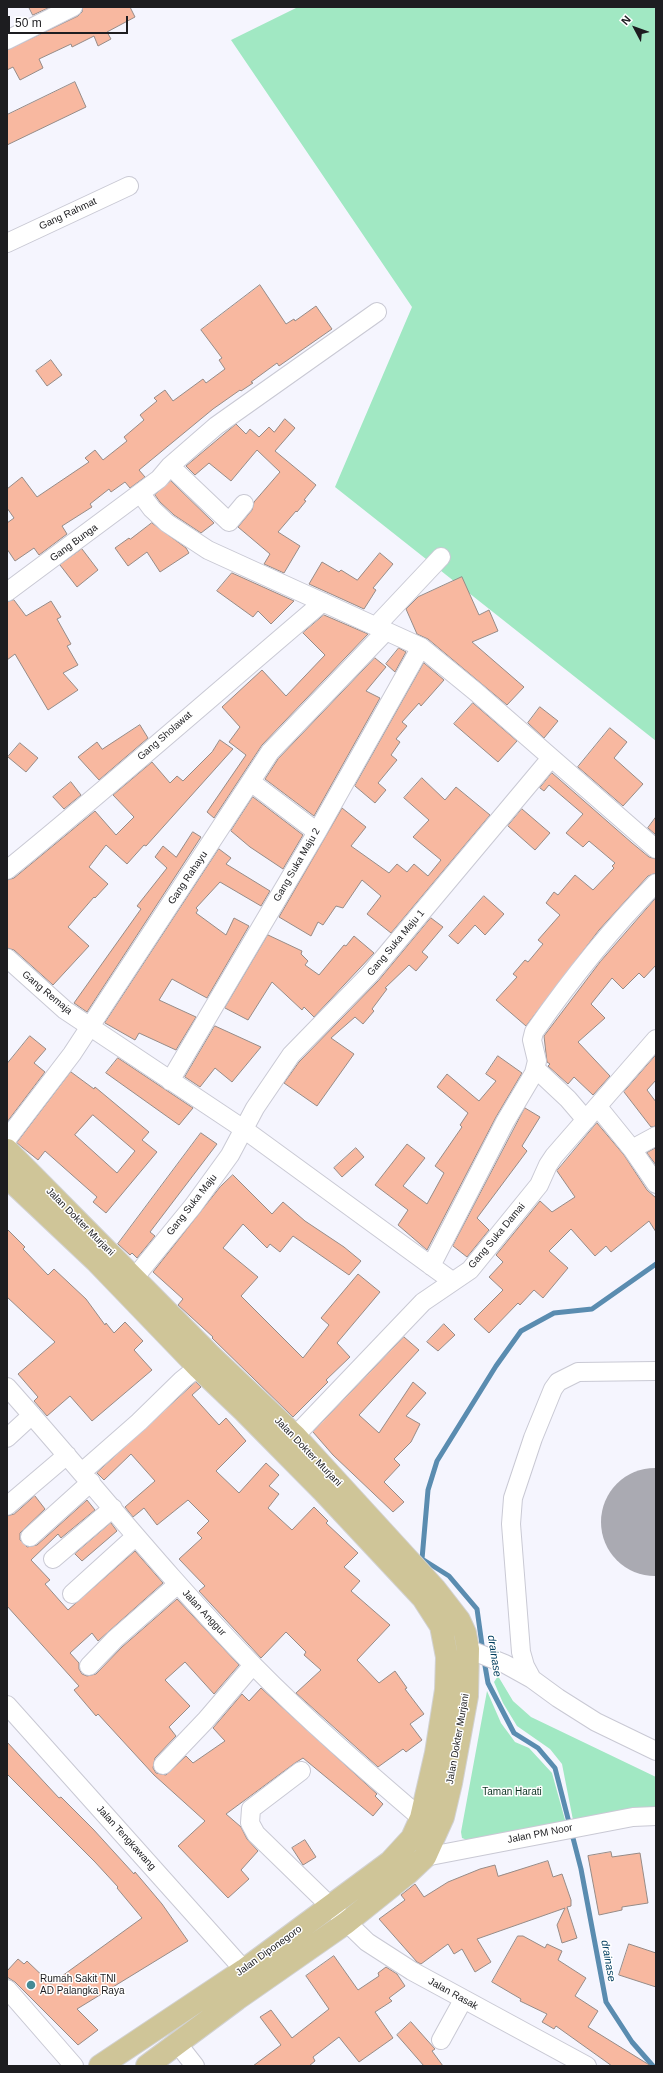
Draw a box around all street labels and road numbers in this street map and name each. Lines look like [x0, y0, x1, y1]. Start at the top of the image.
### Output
street label: Gang Rahmat [37, 195, 99, 233]
street label: Gang Bunga [48, 522, 100, 564]
street label: Gang Sholawat [135, 709, 195, 763]
street label: Gang Suka Maju 2 [271, 826, 323, 904]
street label: Gang Rahayu [166, 849, 210, 907]
street label: Gang Suka Maju 1 [365, 907, 427, 979]
street label: Gang Remaja [20, 969, 74, 1017]
street label: Gang Suka Maju [164, 1172, 220, 1238]
street label: Jalan Dokter Murjani [43, 1185, 117, 1259]
street label: Gang Suka Damai [466, 1201, 528, 1271]
street label: Jalan Dokter Murjani [272, 1415, 344, 1489]
street label: Jalan Anggur [180, 1587, 228, 1639]
street label: Jalan Dokter Murjani [444, 1693, 472, 1785]
street label: Jalan Tengkawang [94, 1803, 158, 1873]
street label: Jalan PM Noor [506, 1822, 574, 1846]
street label: Jalan Diponegoro [234, 1923, 304, 1979]
street label: Jalan Rasak [426, 1975, 480, 2013]

